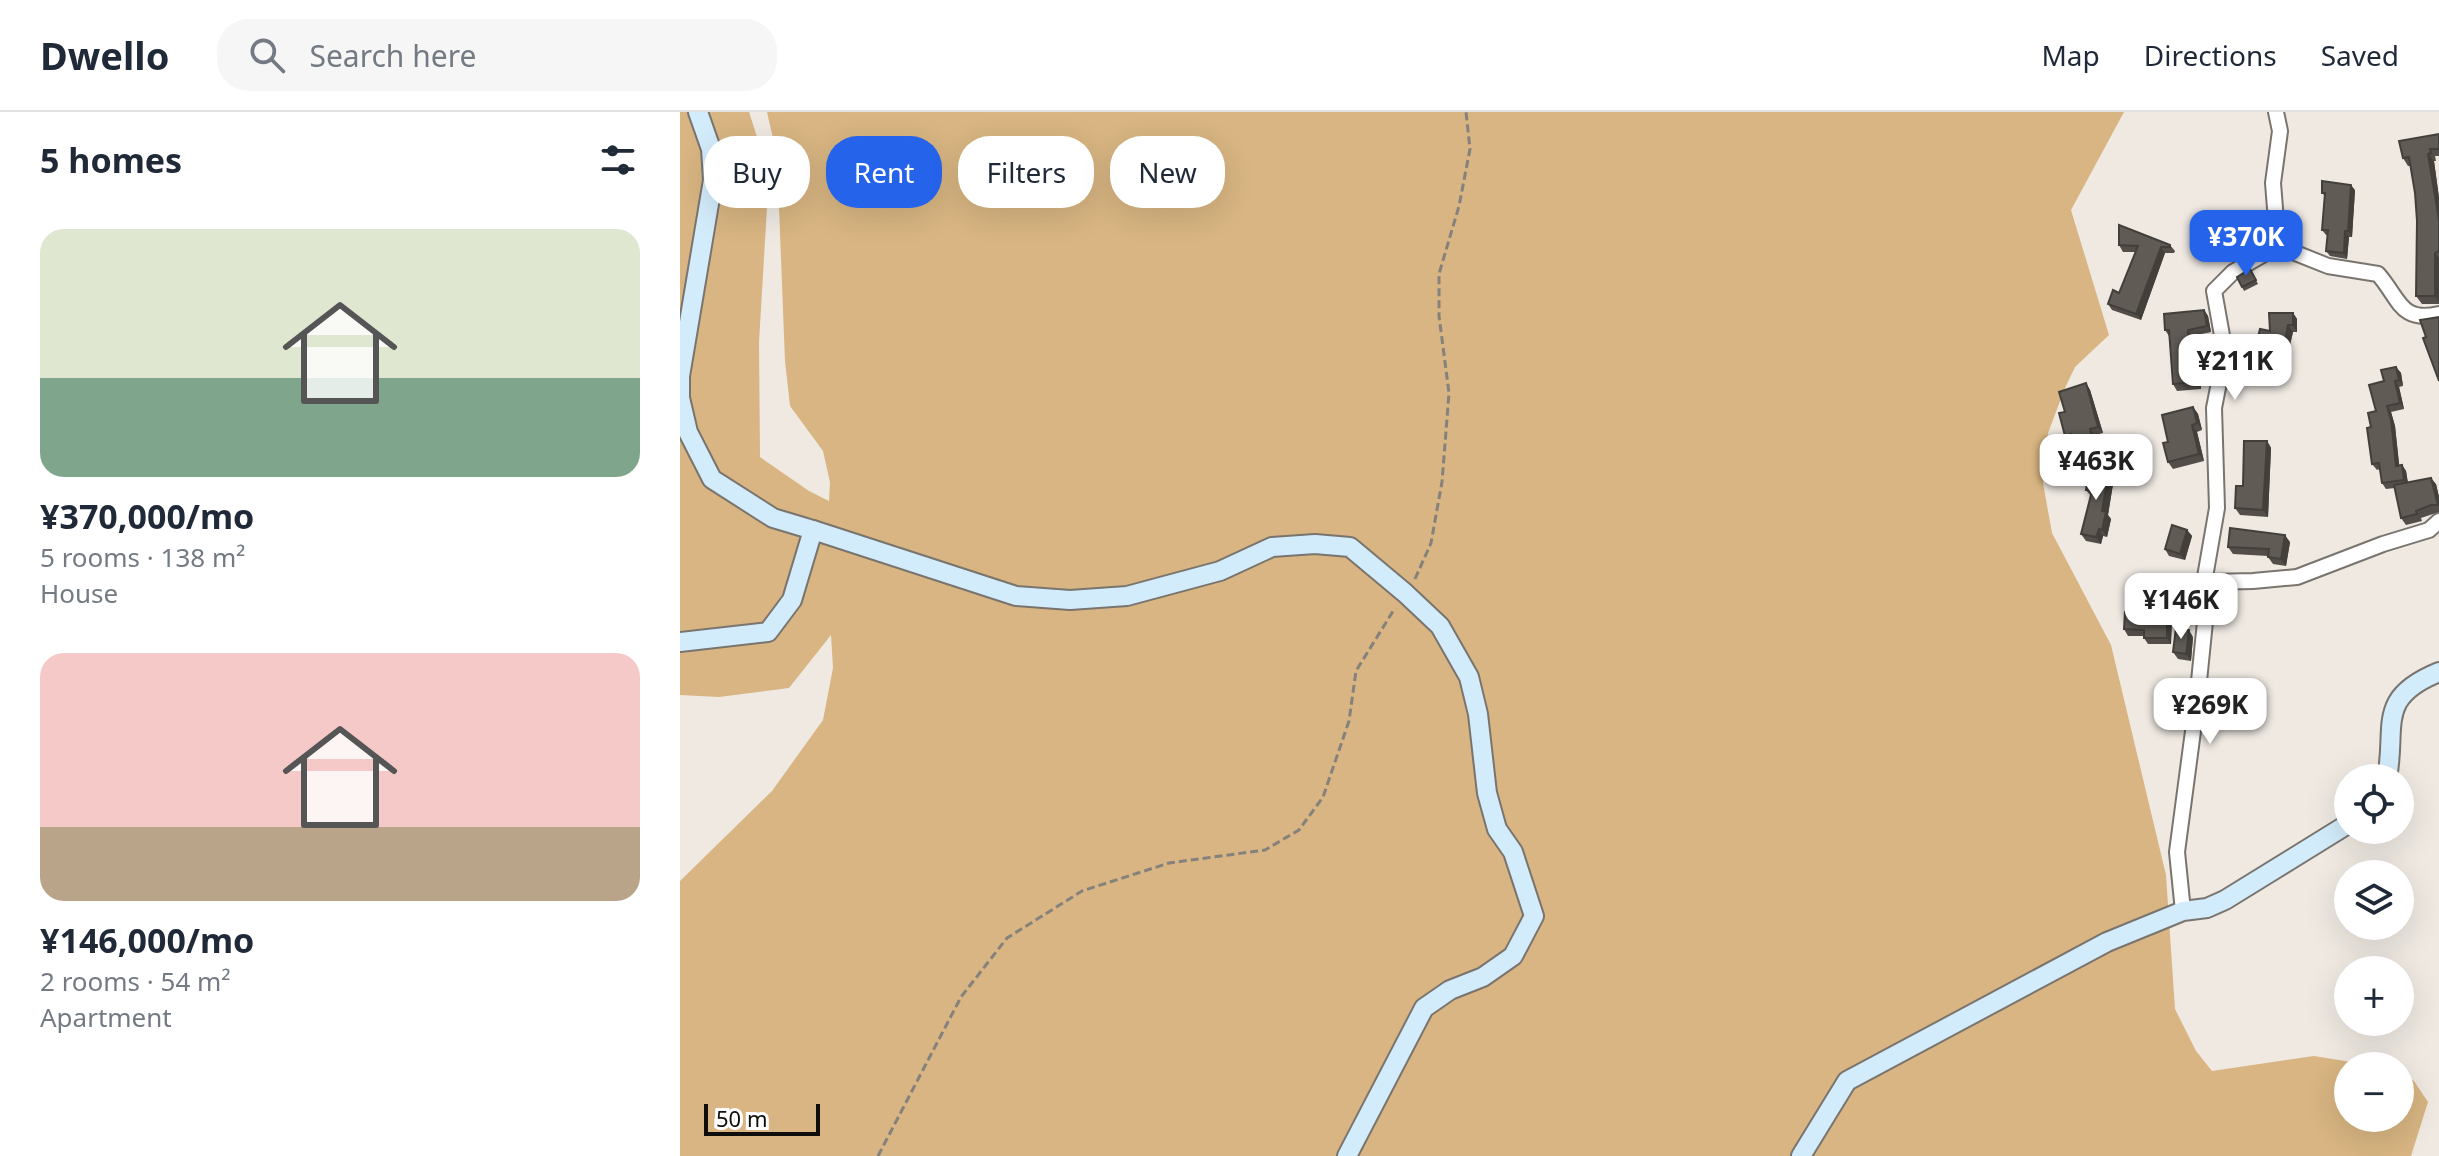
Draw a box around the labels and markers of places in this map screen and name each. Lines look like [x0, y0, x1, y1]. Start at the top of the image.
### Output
pin: ¥370K [2190, 210, 2302, 278]
pin: ¥211K [2179, 334, 2291, 402]
pin: ¥463K [2040, 434, 2152, 502]
pin: ¥146K [2125, 573, 2237, 641]
pin: ¥269K [2154, 678, 2266, 746]

